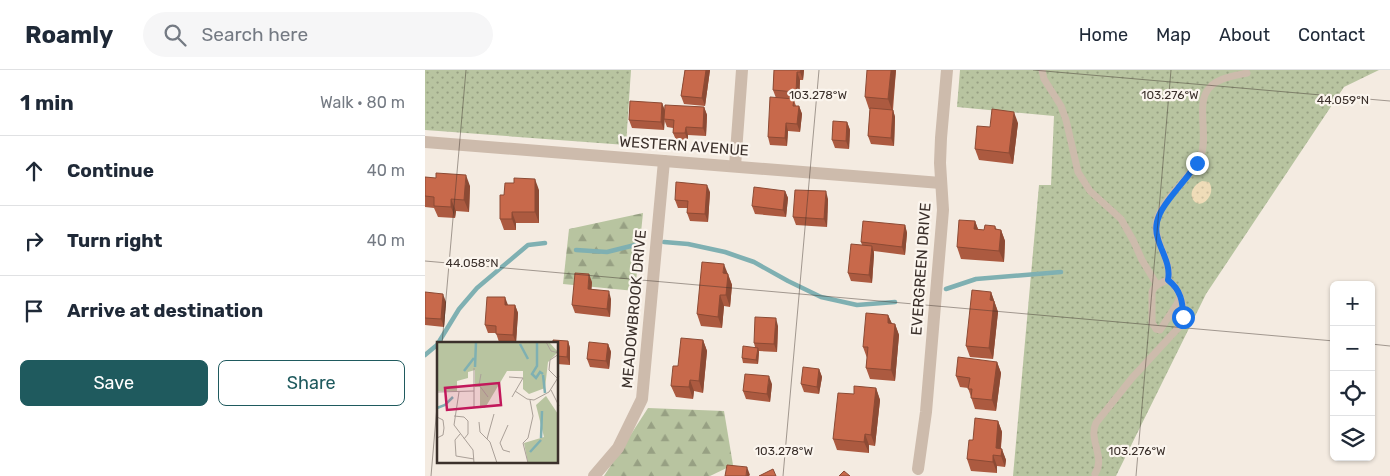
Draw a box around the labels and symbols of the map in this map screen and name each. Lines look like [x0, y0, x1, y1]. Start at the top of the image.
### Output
text: 103.278°W [789, 88, 847, 102]
text: 103.276°W [1141, 88, 1199, 102]
text: 44.059°N [1317, 93, 1369, 107]
street label: WESTERN AVENUE [619, 132, 749, 160]
route end [1186, 152, 1209, 175]
street label: EVERGREEN DRIVE [907, 202, 935, 336]
street label: MEADOWBROOK DRIVE [618, 229, 650, 389]
text: 44.058°N [446, 256, 498, 270]
route start [1172, 306, 1195, 329]
inset map [437, 342, 559, 464]
text: 103.278°W [755, 444, 813, 458]
text: 103.276°W [1108, 444, 1166, 458]

